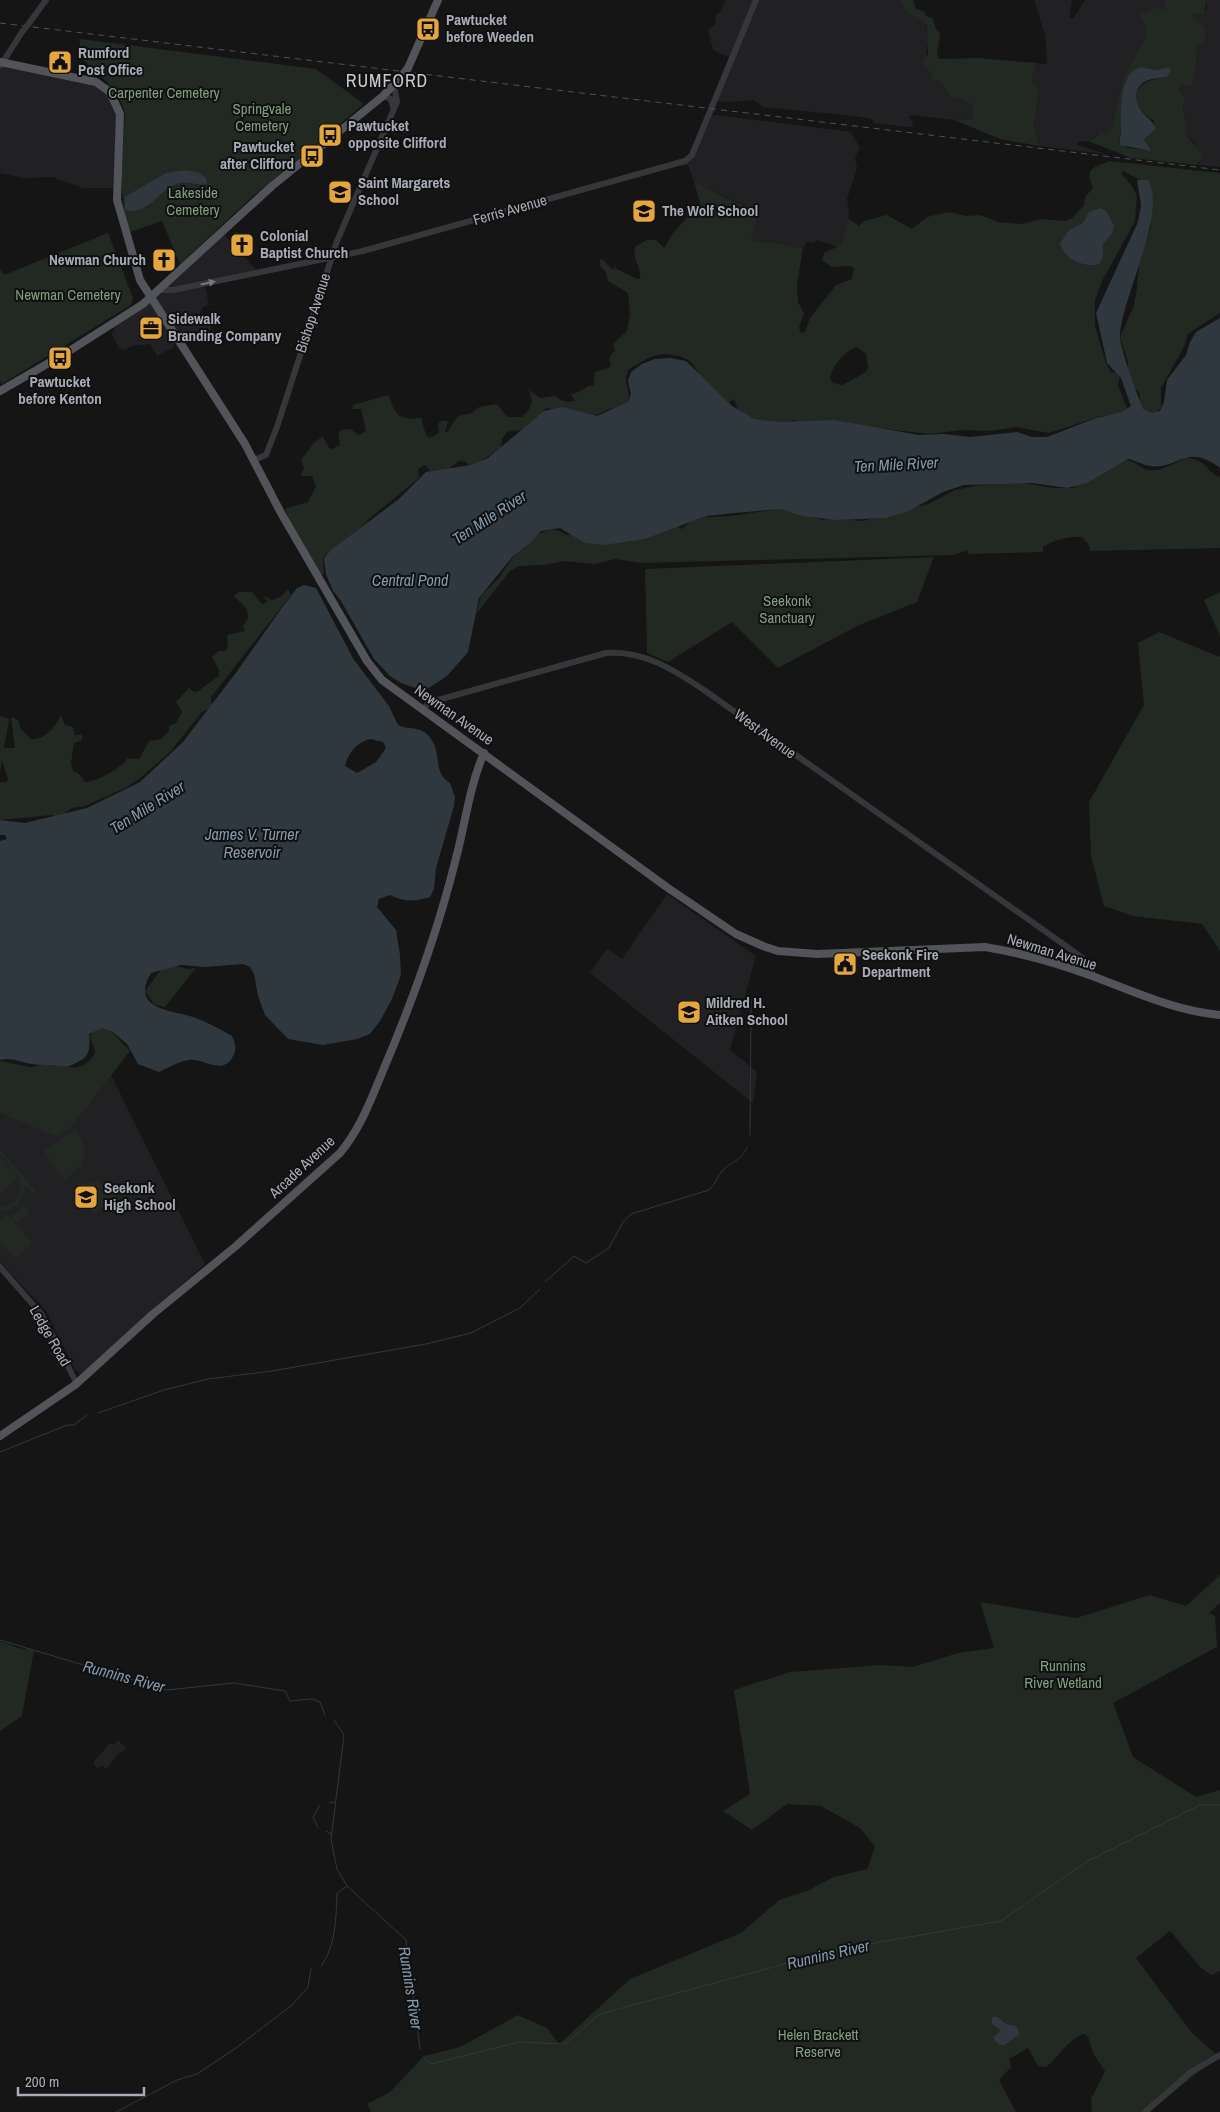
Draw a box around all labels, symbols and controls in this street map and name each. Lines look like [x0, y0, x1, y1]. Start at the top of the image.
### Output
place label: Pawtucket before Weeden [446, 9, 534, 47]
bus stop icon: Pawtucket before Weeden [415, 16, 441, 42]
place label: Rumford Post Office [78, 42, 143, 80]
public building icon: Rumford Post Office [47, 49, 73, 75]
district label: RUMFORD [346, 68, 428, 93]
park label: Carpenter Cemetery [108, 82, 221, 103]
park label: Springvale Cemetery [233, 98, 292, 136]
place label: Pawtucket opposite Clifford [348, 115, 446, 153]
bus stop icon: Pawtucket opposite Clifford [317, 122, 343, 148]
place label: Pawtucket after Clifford [220, 136, 294, 174]
bus stop icon: Pawtucket after Clifford [299, 143, 325, 169]
place label: Saint Margarets School [358, 172, 450, 210]
school or university icon: Saint Margarets School [327, 179, 353, 205]
park label: Lakeside Cemetery [166, 182, 221, 220]
street label: Ferris Avenue [471, 189, 549, 230]
school or university icon: The Wolf School [631, 198, 657, 224]
place label: The Wolf School [662, 200, 758, 221]
place label: Colonial Baptist Church [260, 225, 348, 263]
church icon: Colonial Baptist Church [229, 232, 255, 258]
church icon: Newman Church [151, 247, 177, 273]
place label: Newman Church [49, 249, 146, 270]
street label: Bishop Avenue [290, 270, 335, 355]
one-way arrow [200, 279, 216, 287]
park label: Newman Cemetery [15, 284, 121, 305]
place label: Sidewalk Branding Company [168, 308, 282, 346]
office icon: Sidewalk Branding Company [138, 315, 164, 341]
bus stop icon: Pawtucket before Kenton [47, 345, 73, 371]
place label: Pawtucket before Kenton [18, 371, 102, 409]
water label: Ten Mile River [853, 451, 939, 477]
water label: Ten Mile River [448, 484, 531, 549]
water label: Central Pond [372, 569, 449, 591]
park label: Seekonk Sanctuary [759, 590, 816, 628]
street label: Newman Avenue [410, 679, 498, 750]
street label: West Avenue [730, 704, 801, 763]
water label: Ten Mile River [105, 775, 189, 839]
water label: James V. Turner Reservoir [204, 823, 300, 863]
street label: Newman Avenue [1005, 928, 1100, 975]
place label: Seekonk Fire Department [862, 944, 939, 982]
public building icon: Seekonk Fire Department [832, 951, 858, 977]
place label: Mildred H. Aitken School [706, 992, 788, 1030]
school or university icon: Mildred H. Aitken School [676, 999, 702, 1025]
street label: Arcade Avenue [263, 1130, 339, 1203]
place label: Seekonk High School [104, 1177, 176, 1215]
school or university icon: Seekonk High School [73, 1184, 99, 1210]
street label: Ledge Road [25, 1301, 76, 1370]
water label: Runnins River [81, 1655, 168, 1698]
park label: Runnins River Wetland [1024, 1655, 1102, 1693]
water label: Runnins River [785, 1934, 872, 1974]
water label: Runnins River [394, 1945, 429, 2032]
park label: Helen Brackett Reserve [778, 2024, 859, 2062]
scale bar [18, 2064, 144, 2096]
text: 200 m [25, 2071, 59, 2092]

